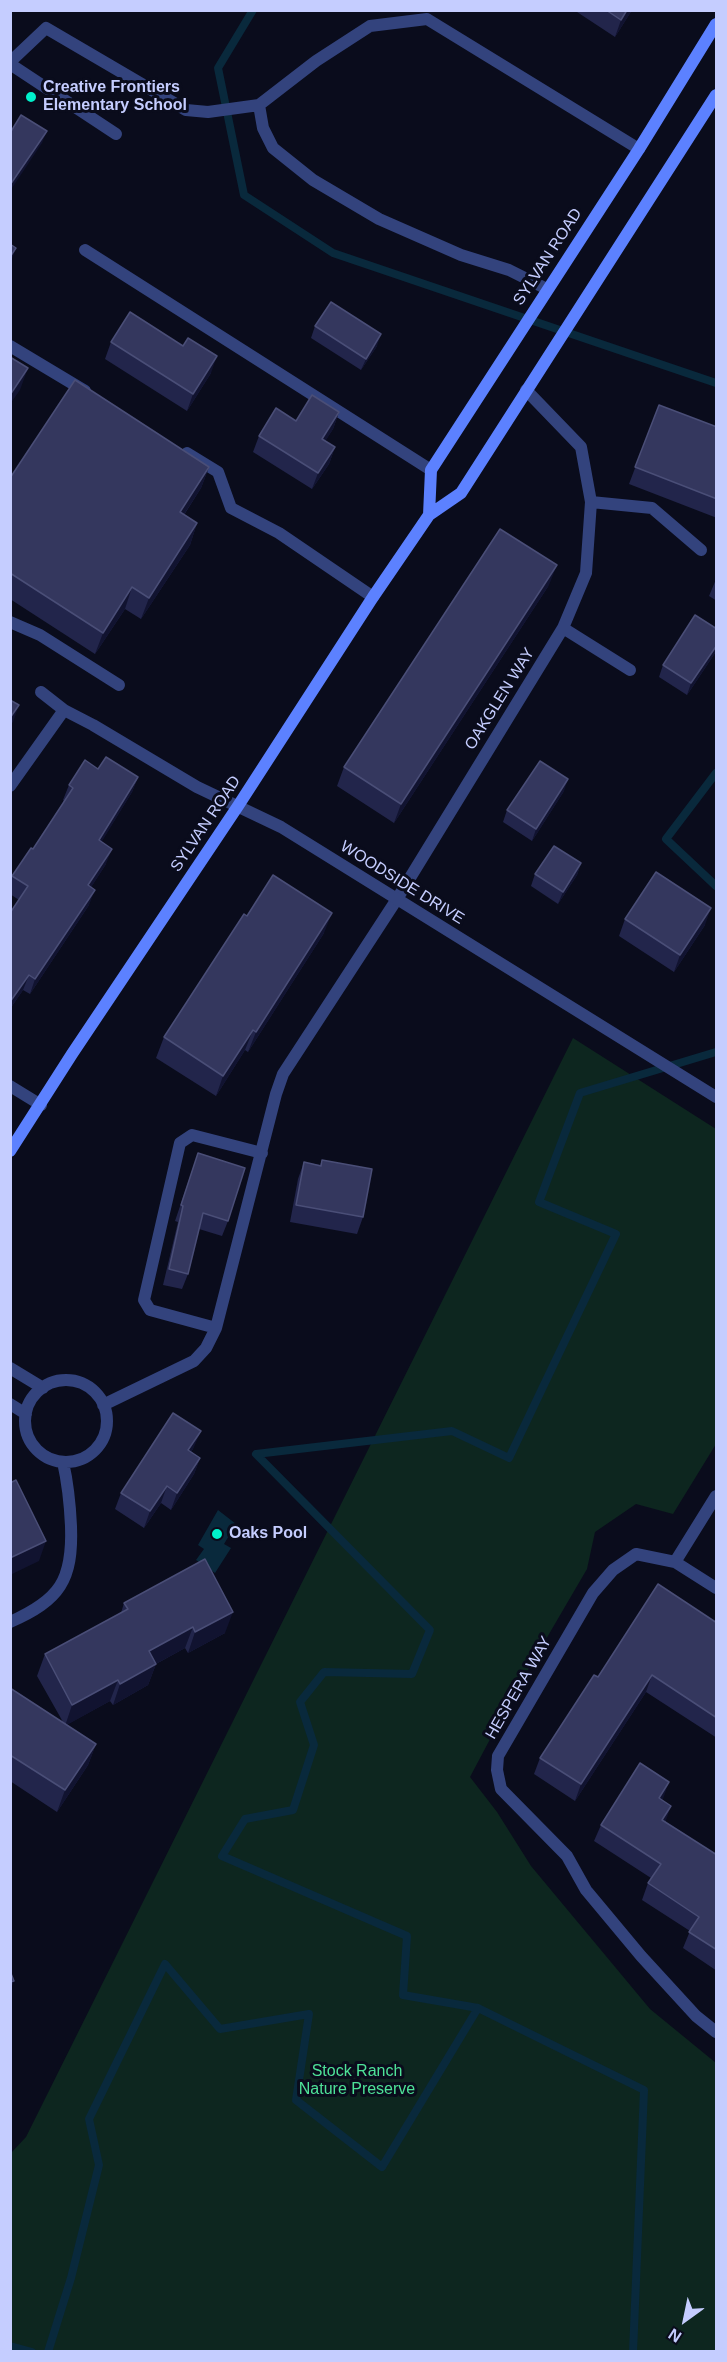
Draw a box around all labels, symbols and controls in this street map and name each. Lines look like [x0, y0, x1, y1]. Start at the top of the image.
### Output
place label: Creative Frontiers Elementary School [43, 78, 187, 116]
marker: Creative Frontiers Elementary School [24, 90, 38, 104]
street label: SYLVAN ROAD [510, 205, 586, 309]
street label: OAKGLEN WAY [461, 645, 539, 753]
street label: SYLVAN ROAD [167, 772, 245, 876]
street label: WOODSIDE DRIVE [337, 837, 467, 929]
place label: Oaks Pool [229, 1524, 307, 1544]
marker: Oaks Pool [210, 1527, 224, 1541]
street label: HESPERA WAY [482, 1633, 556, 1743]
park label: Stock Ranch Nature Preserve [299, 2062, 415, 2100]
north arrow [655, 2290, 715, 2350]
text: N [665, 2325, 684, 2346]

